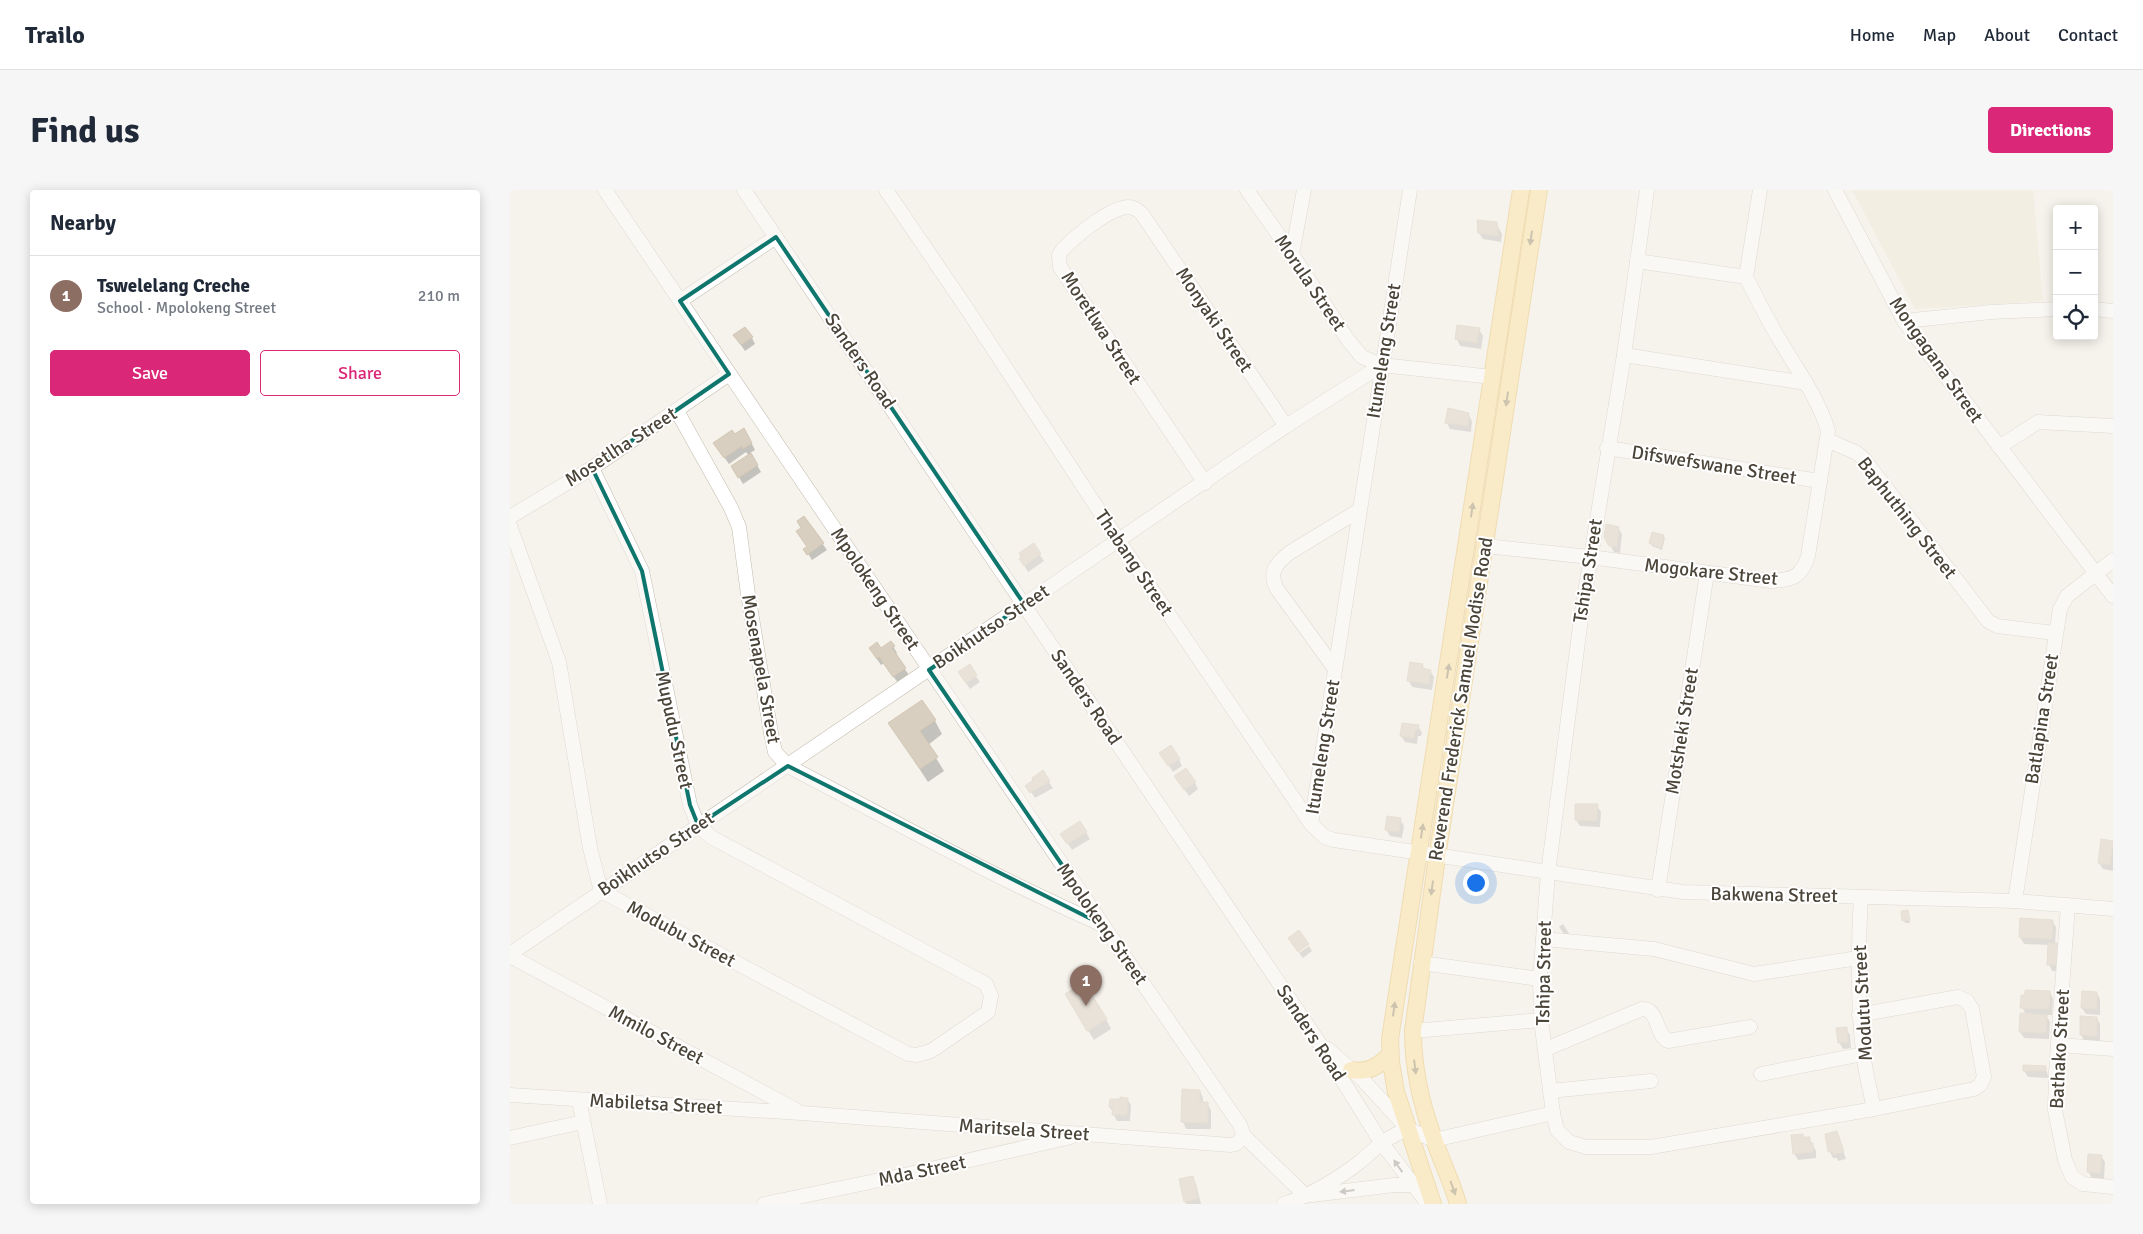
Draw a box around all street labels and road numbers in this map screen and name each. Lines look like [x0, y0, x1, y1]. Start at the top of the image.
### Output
street label: Morula Street [1269, 230, 1351, 336]
street label: Monyaki Street [1170, 263, 1258, 377]
street label: Moretlwa Street [1055, 267, 1147, 389]
street label: Itumeleng Street [1361, 281, 1407, 420]
street label: Mongagana Street [1884, 292, 1989, 428]
street label: Sanders Road [819, 309, 901, 413]
street label: Mosetlha Street [560, 402, 682, 492]
street label: Difswefswane Street [1630, 440, 1798, 490]
street label: Baphuthing Street [1852, 452, 1962, 584]
street label: Thabang Street [1090, 505, 1179, 621]
street label: Tshipa Street [1568, 517, 1608, 625]
street label: Mpolokeng Street [825, 523, 925, 655]
street label: Reverend Frederick Samuel Modise Road [1424, 535, 1498, 863]
street label: Mogokare Street [1643, 553, 1779, 591]
street label: Boikhutso Street [928, 579, 1054, 675]
street label: Mosenapela Street [736, 592, 786, 746]
street label: Sanders Road [1045, 645, 1127, 749]
street label: Batlapina Street [2020, 652, 2064, 786]
street label: Motsheki Street [1660, 666, 1704, 796]
street label: Mupudu Street [650, 669, 698, 792]
street label: Itumeleng Street [1300, 677, 1346, 816]
street label: Boikhutso Street [593, 806, 719, 902]
street label: Mpolokeng Street [1051, 858, 1153, 990]
street label: Bakwena Street [1710, 882, 1838, 908]
street label: Modubu Street [622, 895, 740, 973]
street label: Tshipa Street [1531, 920, 1557, 1026]
street label: Modutu Street [1848, 944, 1878, 1062]
street label: Sanders Road [1271, 980, 1351, 1086]
street label: Bathako Street [2045, 988, 2075, 1110]
street label: Mmilo Street [604, 1000, 708, 1070]
street label: Mabiletsa Street [589, 1089, 724, 1119]
street label: Maritsela Street [958, 1113, 1090, 1147]
street label: Mda Street [876, 1150, 968, 1192]

